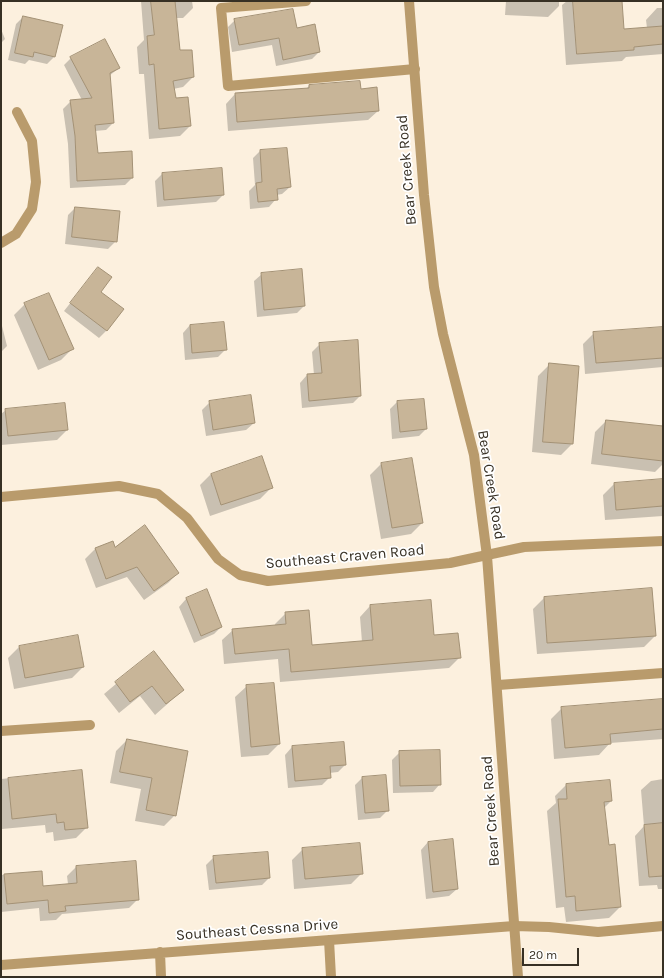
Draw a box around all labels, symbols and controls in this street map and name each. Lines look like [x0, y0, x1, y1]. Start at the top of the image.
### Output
street label: Bear Creek Road [393, 114, 421, 226]
street label: Bear Creek Road [473, 429, 509, 541]
street label: Southeast Craven Road [265, 541, 425, 573]
street label: Bear Creek Road [478, 755, 504, 867]
street label: Southeast Cessna Drive [175, 915, 339, 945]
scale bar [524, 940, 581, 966]
text: 20 m [529, 948, 557, 962]

